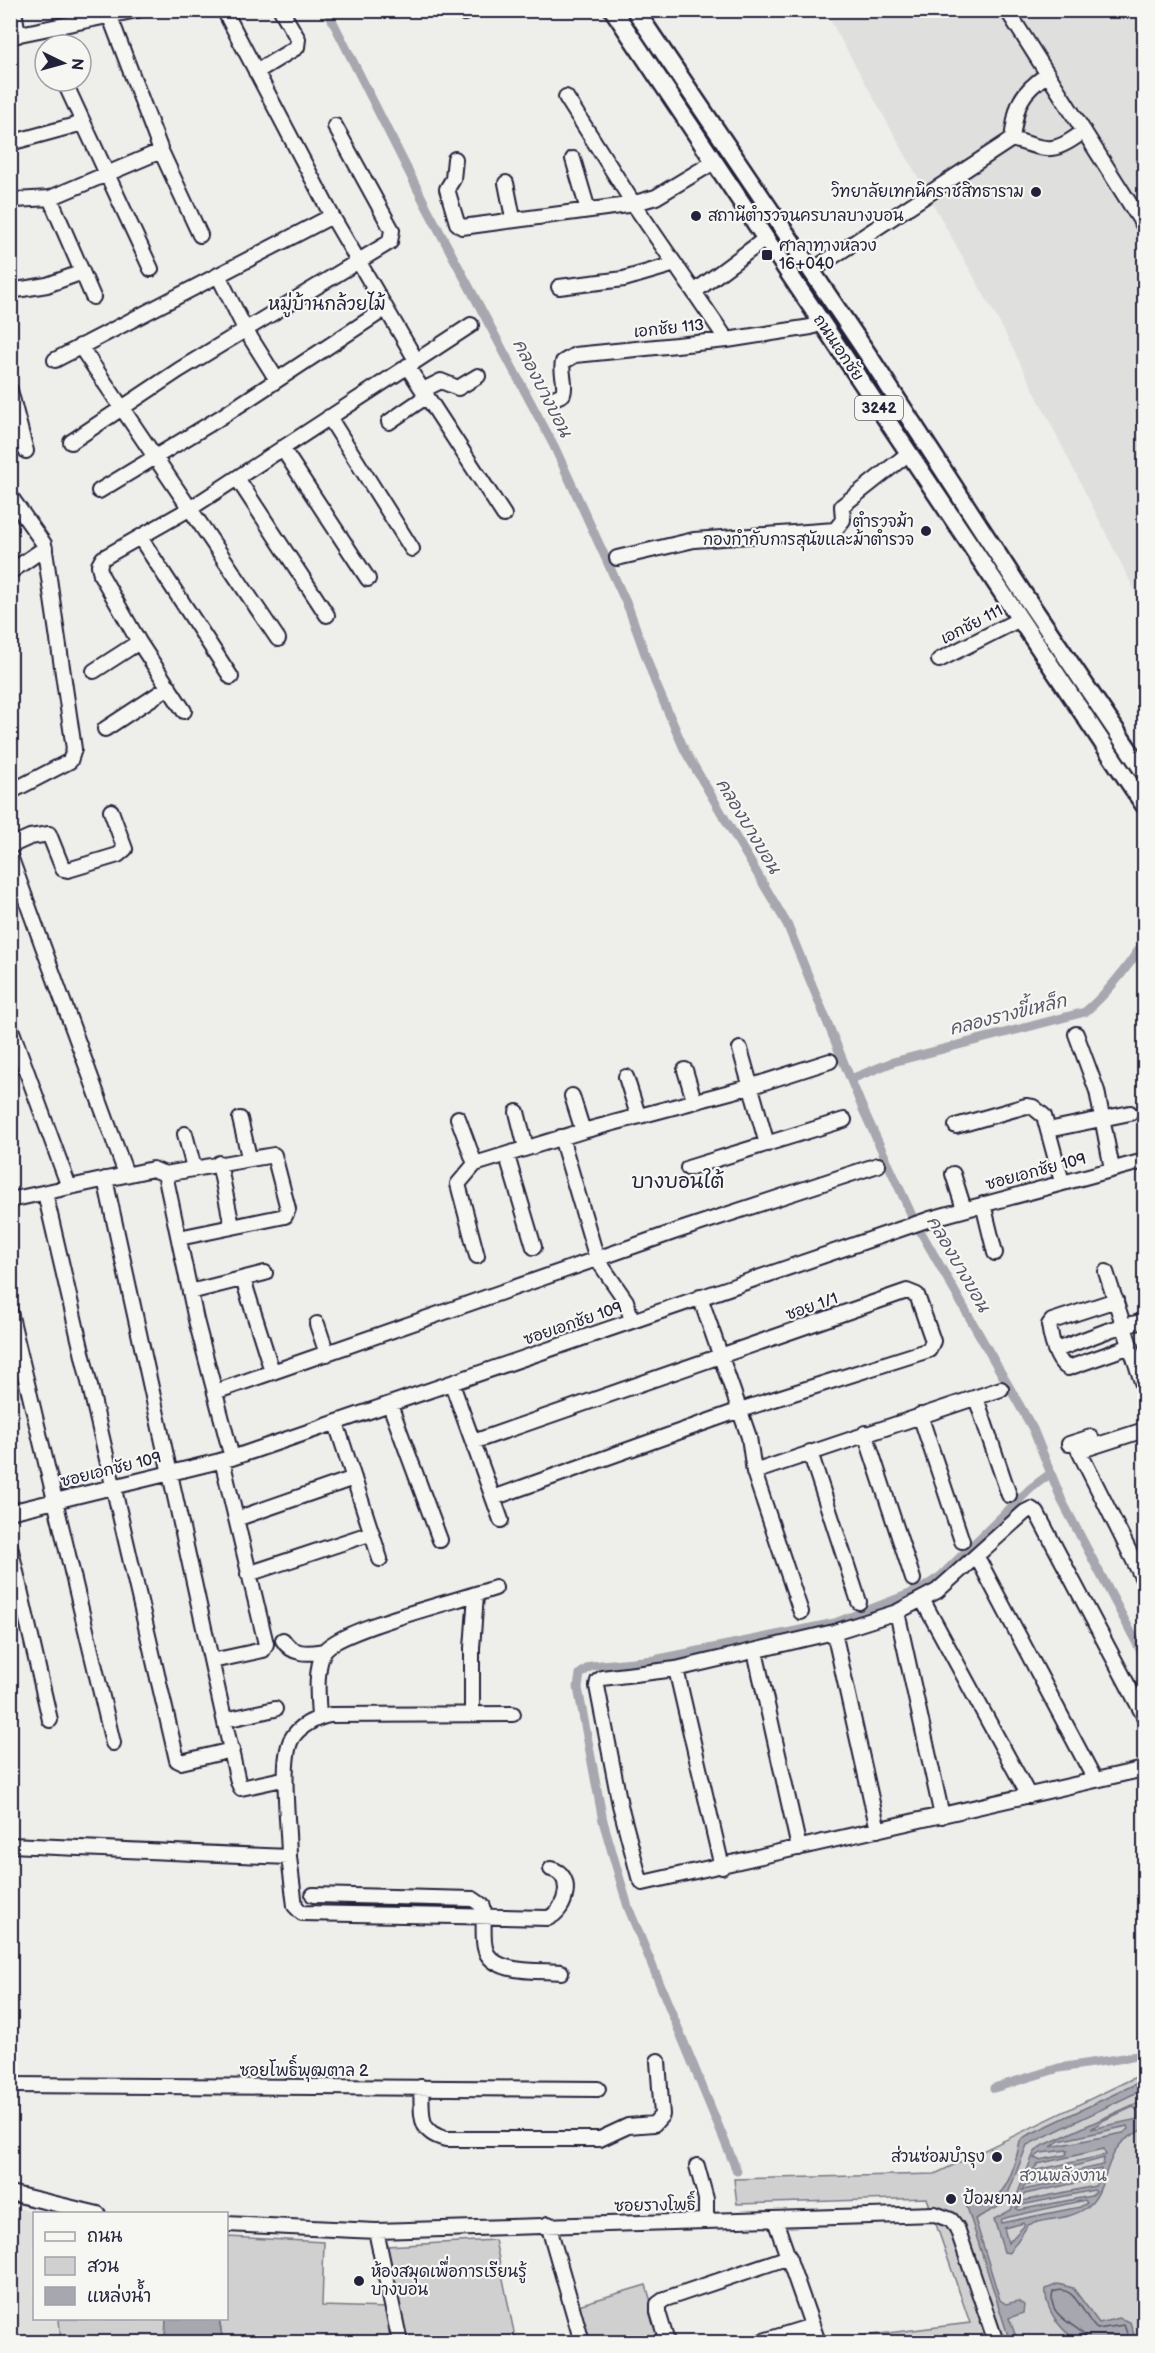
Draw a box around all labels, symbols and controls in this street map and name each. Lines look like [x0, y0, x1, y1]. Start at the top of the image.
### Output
north arrow [33, 33, 93, 93]
text: N [66, 57, 86, 71]
place label: วิทยาลัยเทคนิคราชสิทธาราม [831, 181, 1024, 202]
marker: วิทยาลัยเทคนิคราชสิทธาราม [1029, 185, 1043, 199]
place label: สถานีตำรวจนครบาลบางบอน [708, 205, 904, 226]
marker: สถานีตำรวจนครบาลบางบอน [689, 209, 703, 223]
place label: ศาลาทางหลวง 16+040 [779, 237, 877, 274]
marker: ศาลาทางหลวง 16+040 [760, 248, 774, 262]
district label: หมู่บ้านกล้วยไม้ [268, 291, 386, 318]
street label: ถนนเอกชัย [809, 310, 869, 385]
street label: เอกชัย 113 [633, 314, 705, 342]
water label: คลองบางบอน [508, 336, 576, 441]
road number: 3242 [855, 396, 903, 420]
place label: ตำรวจม้า กองกำกับการสุนัขและม้าตำรวจ [703, 511, 914, 552]
marker: ตำรวจม้า กองกำกับการสุนัขและม้าตำรวจ [919, 524, 933, 538]
street label: เอกชัย 111 [937, 600, 1006, 649]
water label: คลองบางบอน [711, 775, 785, 878]
water label: คลองรางขี้เหล็ก [946, 983, 1070, 1040]
street label: ซอยเอกชัย 109 [983, 1148, 1088, 1195]
district label: บางบอนใต้ [631, 1168, 725, 1194]
water label: คลองบางบอน [922, 1212, 994, 1317]
street label: ซอย 1/1 [783, 1289, 841, 1325]
street label: ซอยเอกชัย 109 [520, 1296, 625, 1350]
street label: ซอยเอกชัย 109 [58, 1446, 163, 1492]
street label: ซอยโพธิ์พุฒตาล 2 [239, 2054, 369, 2083]
place label: ส่วนซ่อมบำรุง [891, 2145, 985, 2169]
marker: ส่วนซ่อมบำรุง [990, 2150, 1004, 2164]
park label: สวนพลังงาน [1019, 2165, 1107, 2186]
street label: ซอยรางโพธิ์ [614, 2188, 696, 2216]
place label: ป้อมยาม [963, 2188, 1022, 2209]
marker: ป้อมยาม [944, 2192, 958, 2206]
legend [33, 2212, 228, 2320]
text: ถนน [87, 2226, 122, 2247]
text: สวน [87, 2256, 119, 2277]
place label: ห้องสมุดเพื่อการเรียนรู้ บางบอน [371, 2256, 527, 2300]
marker: ห้องสมุดเพื่อการเรียนรู้ บางบอน [352, 2274, 366, 2288]
text: แหล่งน้ำ [87, 2279, 151, 2307]

